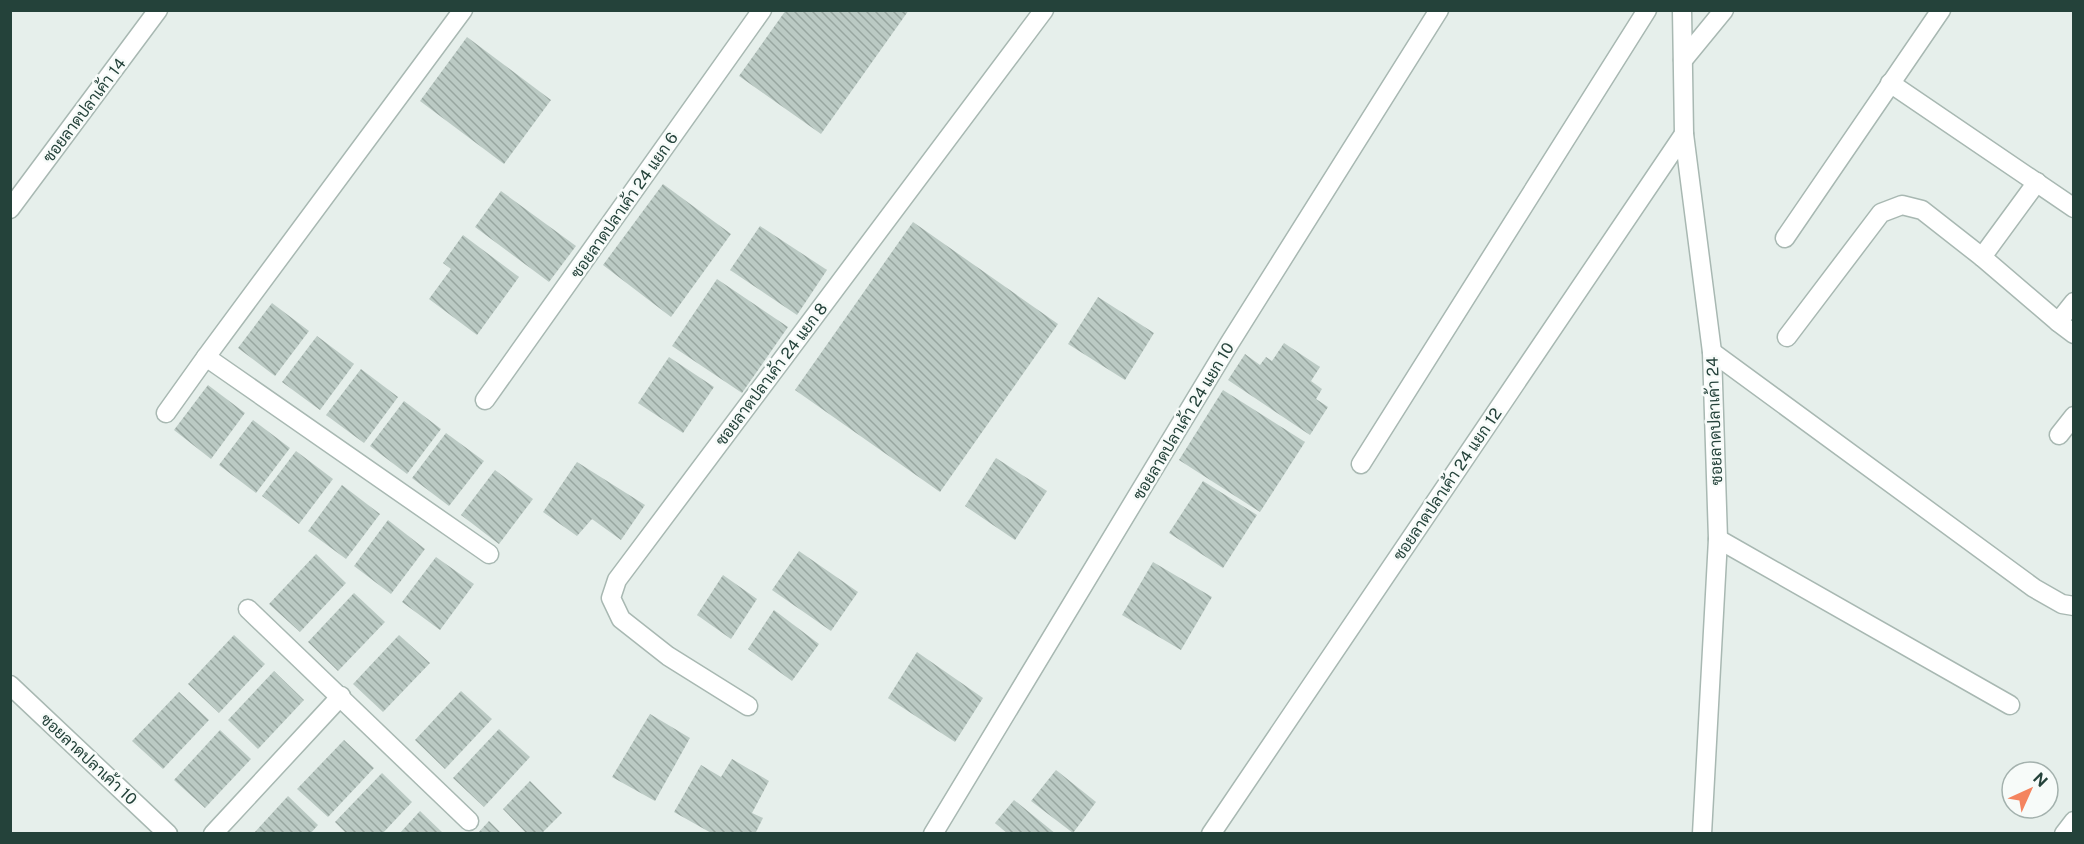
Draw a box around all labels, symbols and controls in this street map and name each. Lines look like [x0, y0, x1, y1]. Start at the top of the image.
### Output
street label: ซอยลาดปลาเค้า 14 [38, 54, 130, 166]
street label: ซอยลาดปลาเค้า 24 แยก 6 [566, 128, 682, 282]
street label: ซอยลาดปลาเค้า 24 แยก 8 [711, 298, 831, 450]
street label: ซอยลาดปลาเค้า 24 แยก 10 [1128, 339, 1238, 503]
street label: ซอยลาดปลาเค้า 24 [1702, 357, 1726, 485]
street label: ซอยลาดปลาเค้า 24 แยก 12 [1388, 404, 1506, 564]
street label: ซอยลาดปลาเค้า 10 [36, 709, 142, 809]
north arrow [2000, 760, 2060, 820]
text: N [2029, 769, 2051, 791]

